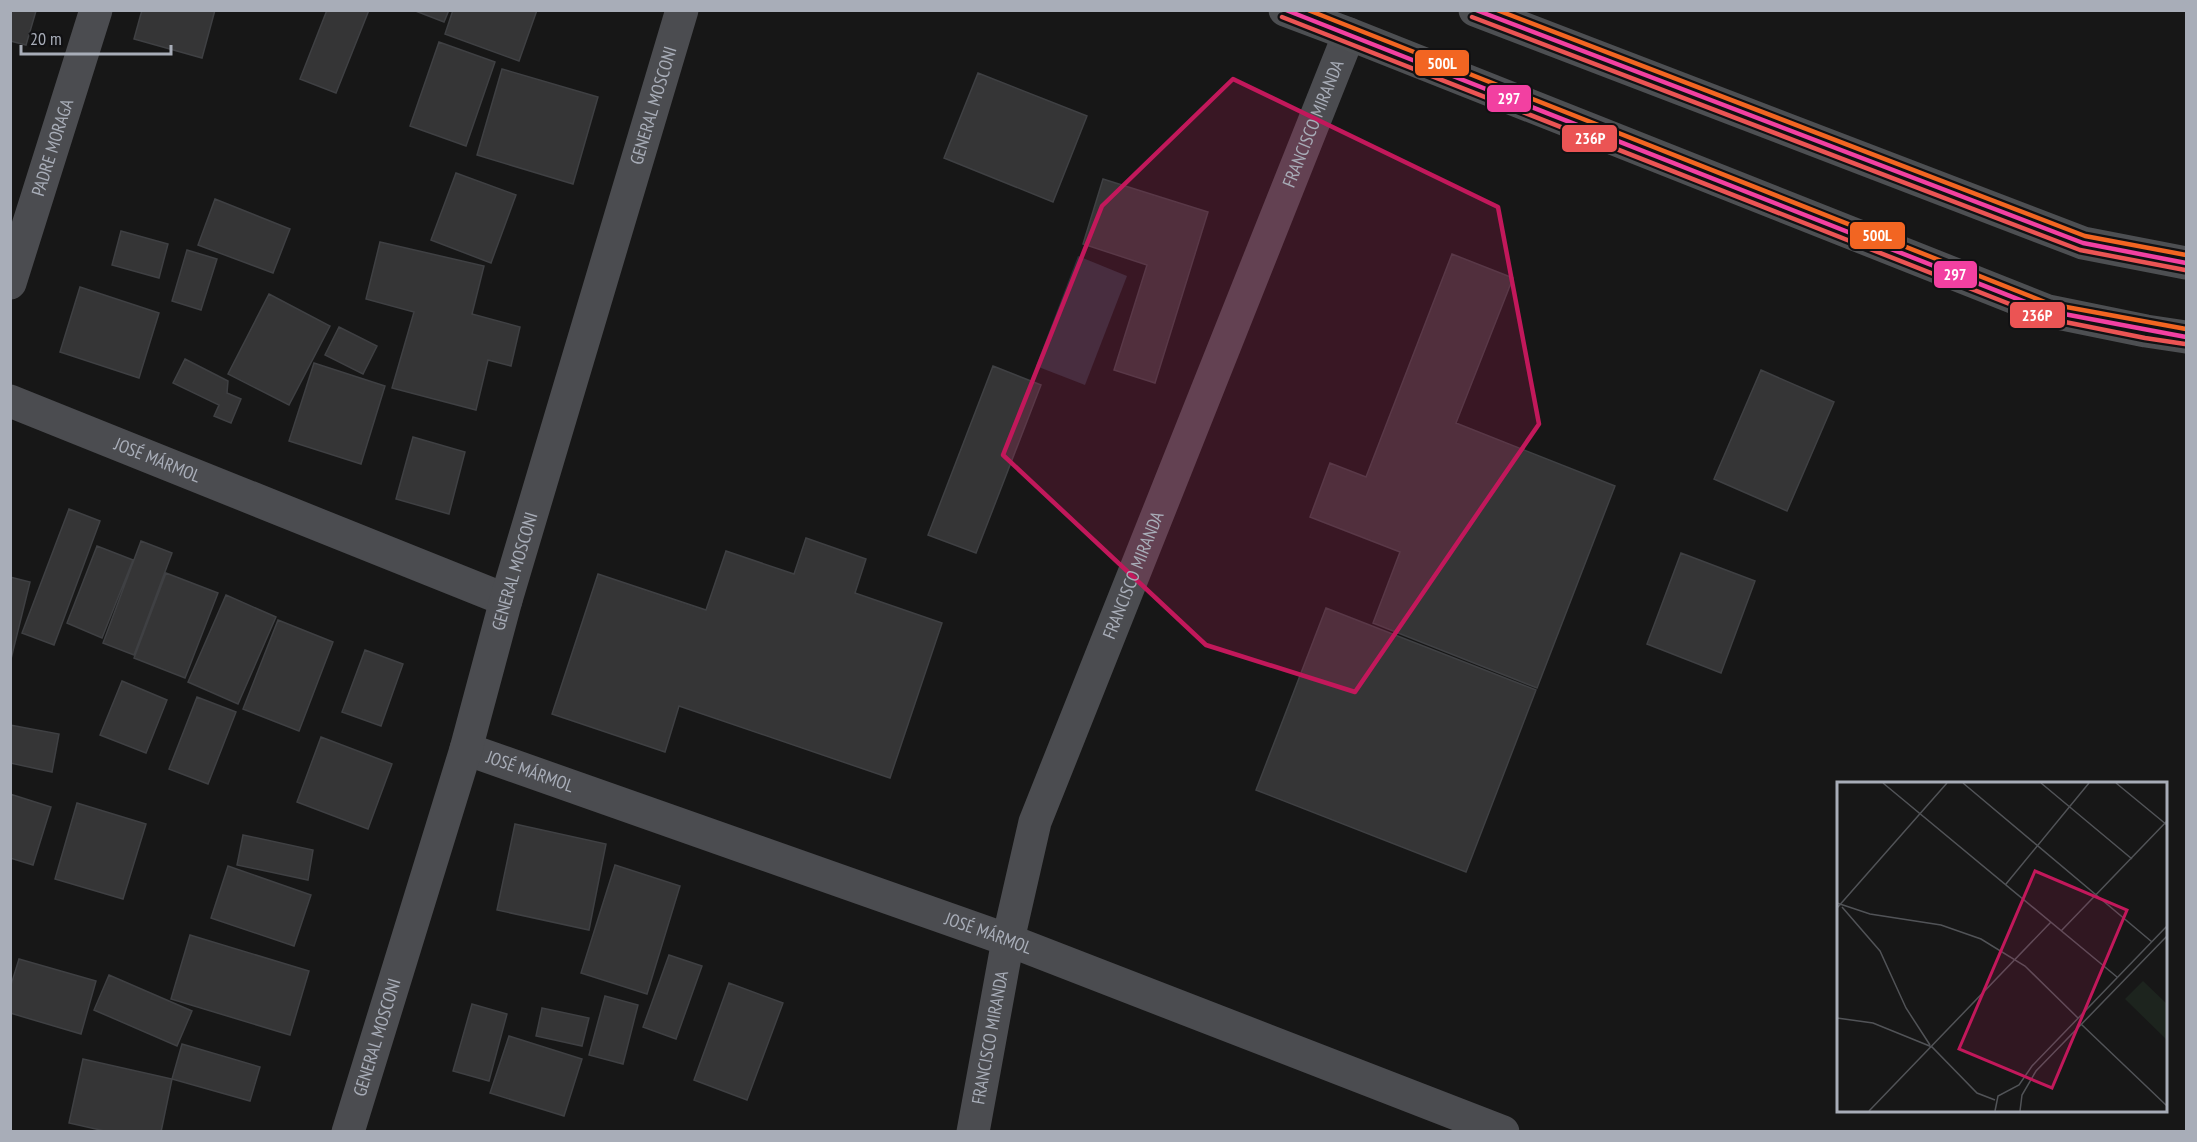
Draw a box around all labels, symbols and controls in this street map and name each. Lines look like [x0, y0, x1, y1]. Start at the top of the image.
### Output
scale bar [21, 18, 171, 56]
text: 20 m [30, 27, 62, 50]
street label: GENERAL MOSCONI [625, 44, 681, 167]
line badge: 500L [1414, 49, 1470, 77]
text: 500L [1427, 53, 1457, 73]
street label: FRANCISCO MIRANDA [1277, 56, 1349, 191]
line badge: 297 [1486, 84, 1532, 113]
text: 297 [1498, 88, 1520, 108]
street label: PADRE MORAGA [26, 96, 78, 199]
line badge: 236P [1561, 124, 1618, 153]
text: 236P [1575, 128, 1606, 148]
line badge: 500L [1849, 221, 1906, 250]
text: 500L [1862, 225, 1892, 245]
line badge: 297 [1933, 260, 1978, 289]
text: 297 [1944, 264, 1966, 284]
line badge: 236P [2009, 301, 2066, 329]
text: 236P [2022, 305, 2053, 325]
street label: JOSÉ MÁRMOL [110, 432, 205, 488]
street label: FRANCISCO MIRANDA [1097, 507, 1169, 642]
street label: GENERAL MOSCONI [486, 509, 543, 633]
street label: JOSÉ MÁRMOL [483, 745, 578, 797]
inset map [1837, 782, 2167, 1112]
street label: JOSÉ MÁRMOL [941, 906, 1036, 959]
street label: FRANCISCO MIRANDA [966, 968, 1013, 1106]
street label: GENERAL MOSCONI [348, 975, 406, 1099]

